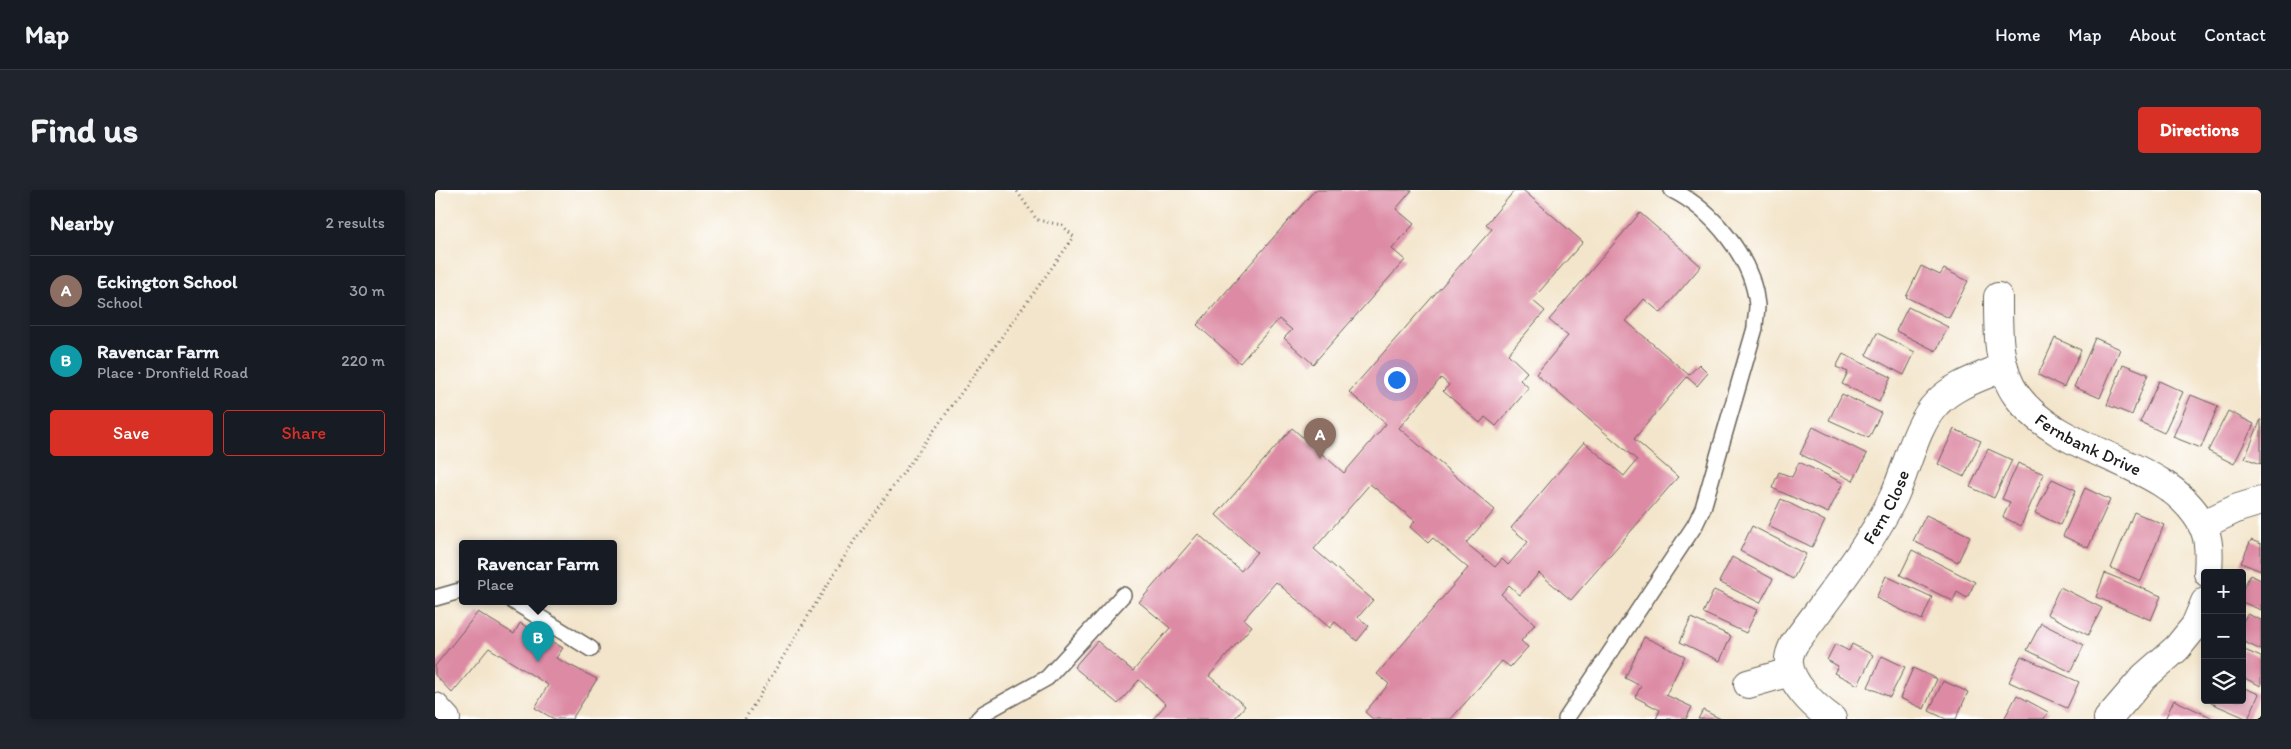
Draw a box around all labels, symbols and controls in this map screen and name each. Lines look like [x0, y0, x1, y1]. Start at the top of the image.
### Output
text: Map [25, 20, 69, 49]
text: Home [1995, 24, 2041, 46]
text: Map [2069, 24, 2102, 46]
text: About [2130, 24, 2176, 46]
text: Contact [2204, 24, 2266, 46]
button: Directions [2138, 107, 2261, 153]
text: Find us [30, 109, 138, 151]
text: Nearby [50, 210, 114, 235]
text: 2 results [325, 213, 385, 232]
text: Eckington School [97, 270, 237, 293]
text: A [61, 281, 71, 300]
text: 30 m [349, 281, 385, 300]
text: School [97, 293, 143, 312]
text: Ravencar Farm [97, 340, 219, 363]
text: B [61, 351, 71, 370]
text: 220 m [341, 351, 385, 370]
text: Place · Dronfield Road [97, 363, 248, 382]
your location [1384, 367, 1410, 393]
street label: Fernbank Drive [2030, 408, 2145, 481]
button: Save [50, 410, 213, 456]
button: Share [223, 410, 385, 456]
pin: A [1304, 418, 1336, 459]
street label: Fern Close [1858, 467, 1914, 548]
popup [459, 540, 617, 605]
text: Ravencar Farm [477, 552, 599, 575]
map controls [2201, 569, 2246, 704]
button: + [2201, 569, 2246, 614]
text: Place [477, 575, 514, 594]
button: − [2201, 614, 2246, 659]
pin: B [522, 621, 554, 662]
button: layers [2201, 659, 2246, 704]

